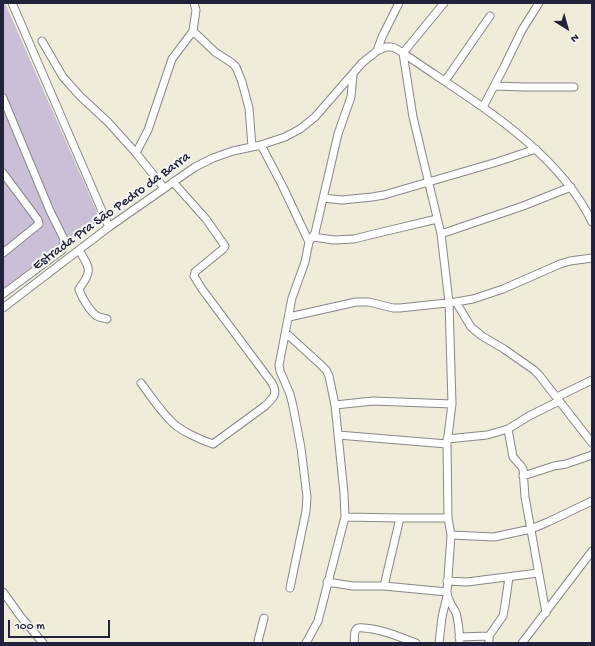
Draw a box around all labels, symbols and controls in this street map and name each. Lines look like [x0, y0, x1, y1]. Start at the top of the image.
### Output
north arrow [547, 8, 587, 48]
text: N [568, 31, 581, 45]
street label: Estrada Pra São Pedro da Barra [30, 149, 194, 275]
scale bar [10, 612, 112, 638]
text: 100 m [15, 620, 45, 634]

